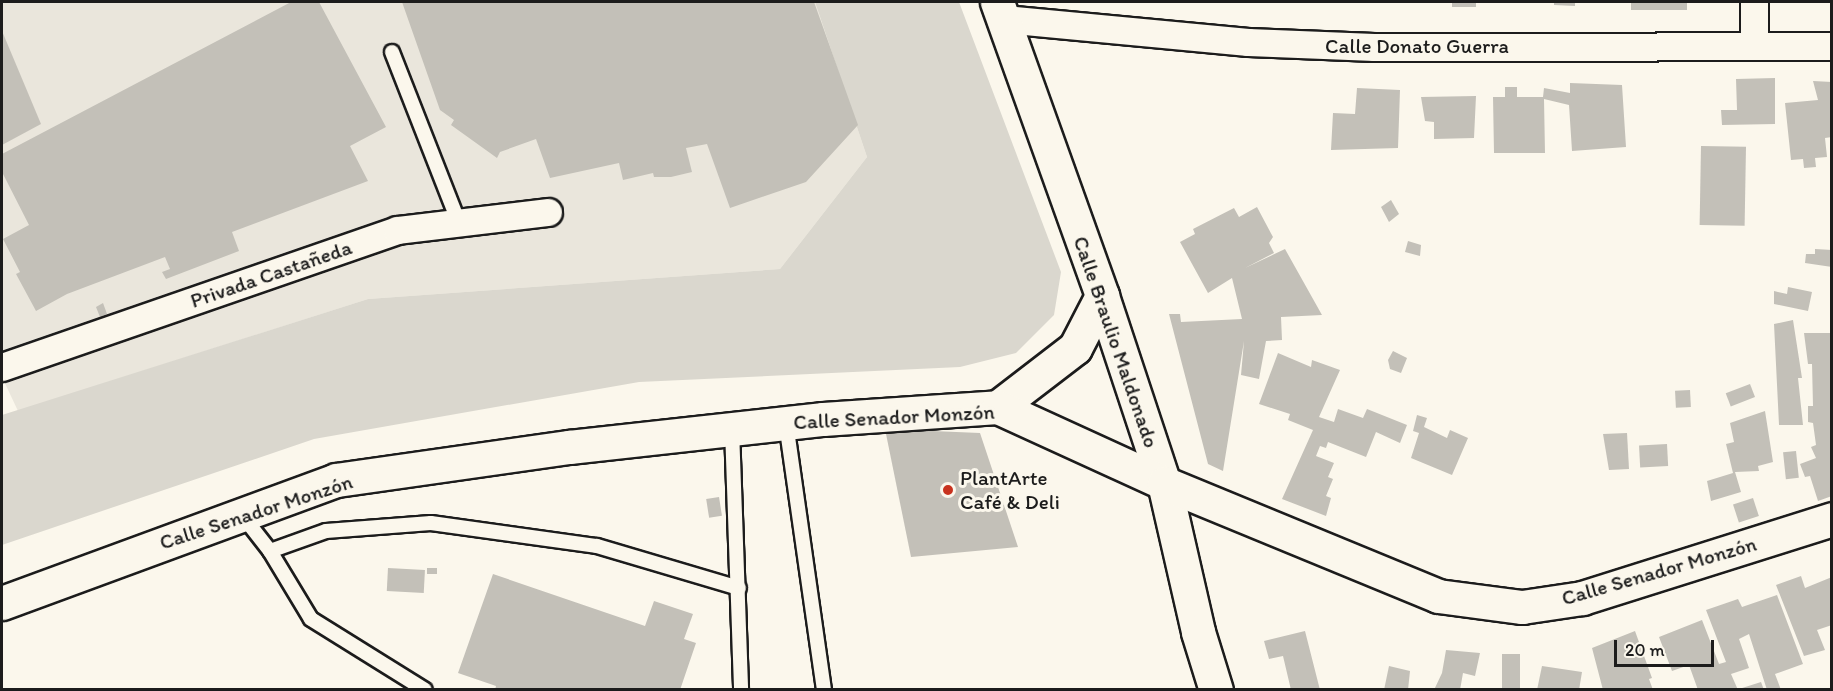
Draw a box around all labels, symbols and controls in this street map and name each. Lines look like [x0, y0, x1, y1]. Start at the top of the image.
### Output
street label: Calle Donato Guerra [1325, 33, 1509, 59]
street label: Calle Braulio Maldonado [1068, 233, 1164, 451]
street label: Privada Castañeda [187, 235, 355, 313]
street label: Calle Senador Monzón [793, 399, 995, 435]
place label: PlantArte Café & Deli [960, 465, 1060, 515]
street label: Calle Senador Monzón [156, 469, 356, 555]
marker: PlantArte Café & Deli [941, 483, 955, 497]
street label: Calle Senador Monzón [1559, 531, 1759, 611]
scale bar [1617, 628, 1718, 666]
text: 20 m [1625, 639, 1665, 661]

